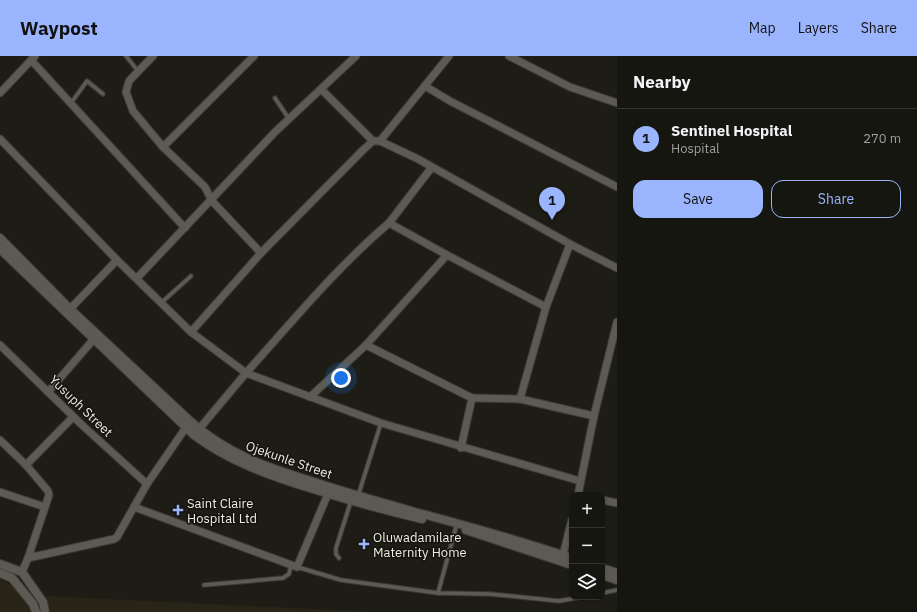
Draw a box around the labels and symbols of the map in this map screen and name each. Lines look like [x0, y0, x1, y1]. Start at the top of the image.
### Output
pin: 1 [539, 187, 565, 220]
your location [331, 368, 351, 388]
street label: Yusuph Street [46, 371, 116, 441]
street label: Ojekunle Street [243, 437, 335, 483]
place label: Saint Claire Hospital Ltd [187, 495, 257, 527]
marker: Saint Claire Hospital Ltd [172, 504, 184, 516]
place label: Oluwadamilare Maternity Home [373, 529, 467, 561]
marker: Oluwadamilare Maternity Home [358, 538, 370, 550]

